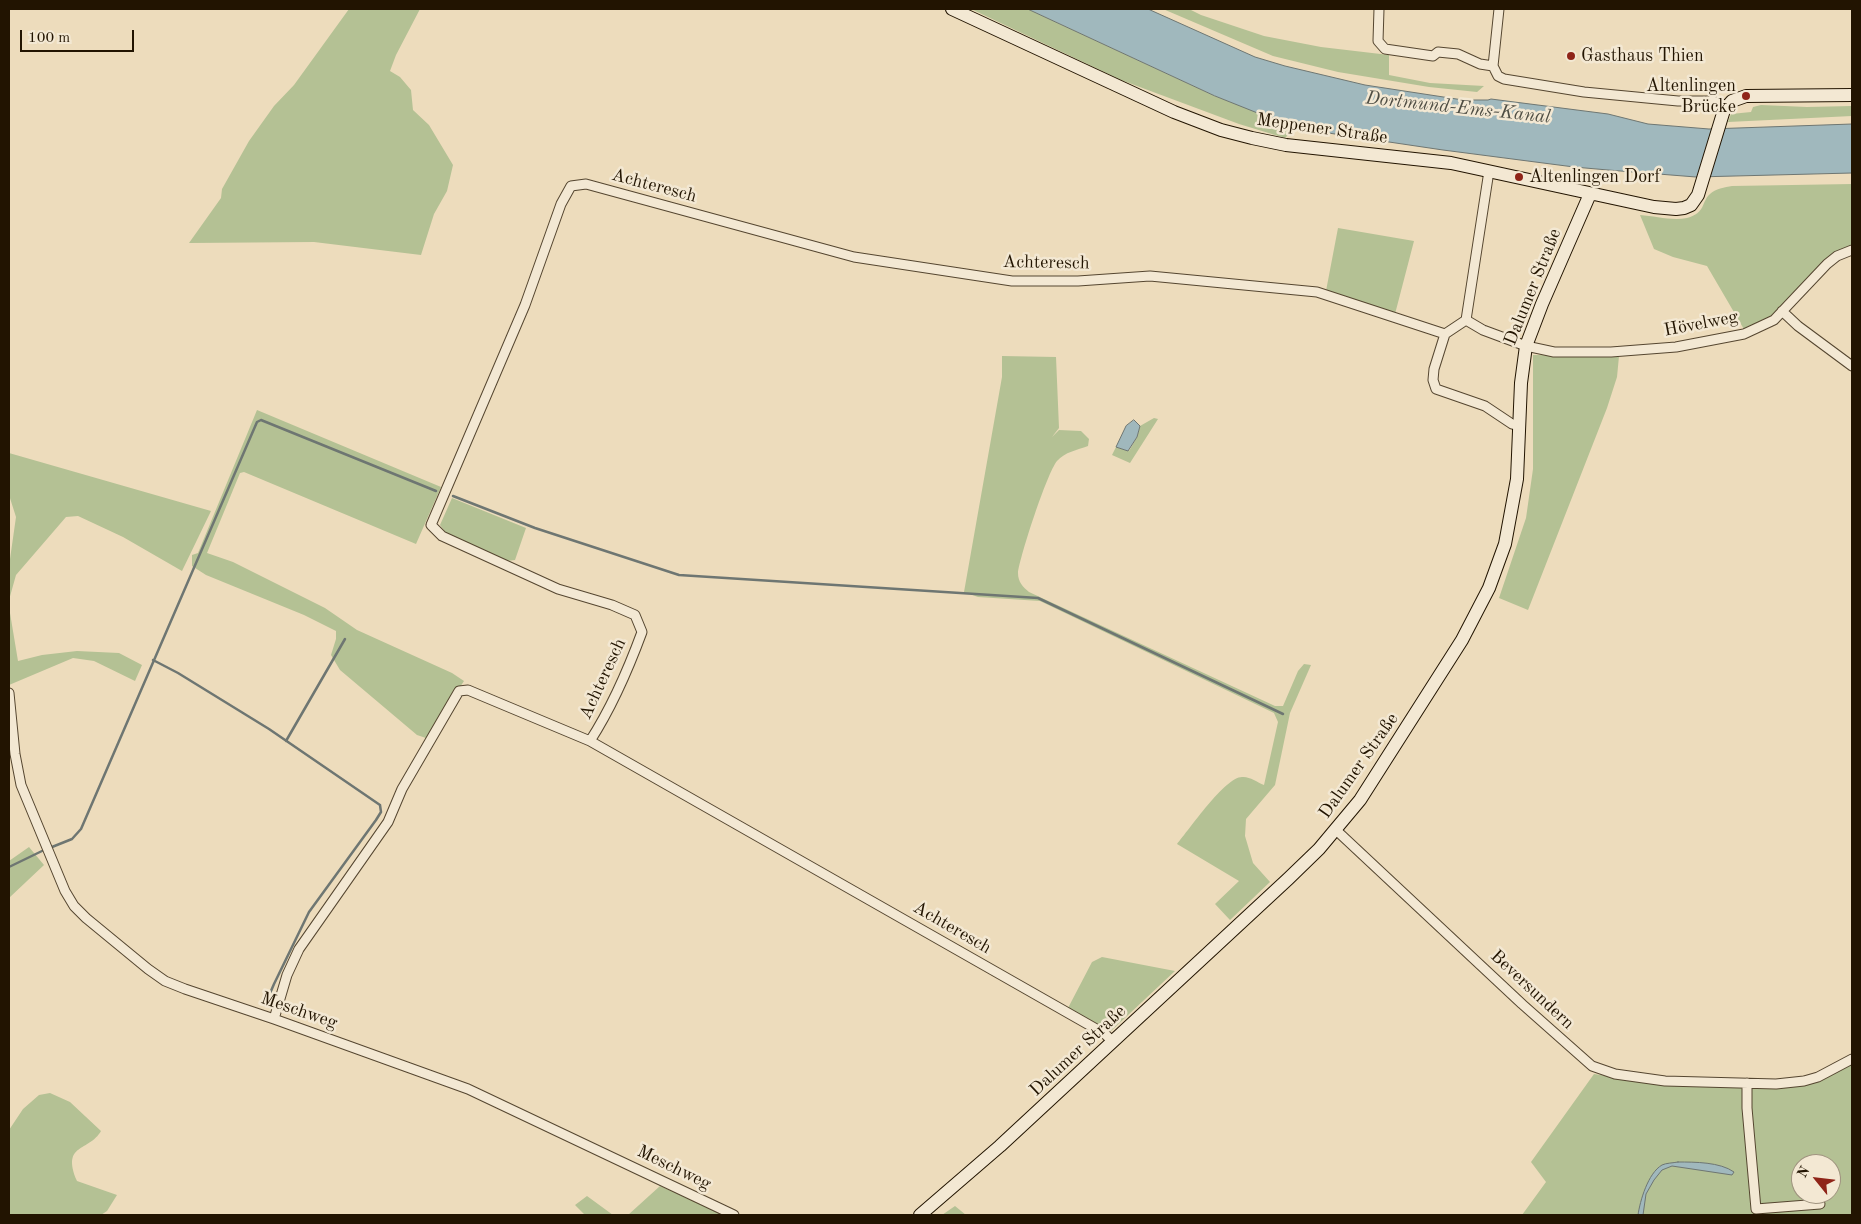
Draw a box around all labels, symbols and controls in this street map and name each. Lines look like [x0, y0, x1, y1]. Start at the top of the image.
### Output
scale bar [22, 20, 136, 52]
text: 100 m [28, 31, 70, 46]
place label: Gasthaus Thien [1581, 45, 1704, 67]
marker: Gasthaus Thien [1565, 50, 1577, 62]
place label: Altenlingen Brücke [1646, 75, 1736, 118]
water label: Dortmund-Ems-Kanal [1364, 87, 1552, 129]
marker: Altenlingen Brücke [1740, 90, 1752, 102]
street label: Meppener Straße [1255, 109, 1389, 149]
street label: Achteresch [609, 164, 699, 208]
place label: Altenlingen Dorf [1529, 166, 1660, 188]
marker: Altenlingen Dorf [1513, 171, 1525, 183]
street label: Dalumer Straße [1500, 226, 1566, 348]
street label: Achteresch [1002, 251, 1090, 275]
street label: Hövelweg [1662, 306, 1740, 342]
street label: Achteresch [575, 635, 631, 723]
street label: Dalumer Straße [1315, 709, 1403, 823]
street label: Achteresch [909, 897, 995, 959]
street label: Beversundern [1486, 946, 1578, 1034]
street label: Meschweg [258, 988, 340, 1034]
street label: Dalumer Straße [1025, 1001, 1131, 1101]
street label: Meschweg [633, 1141, 715, 1195]
north arrow [1791, 1154, 1841, 1204]
text: N [1795, 1164, 1812, 1180]

